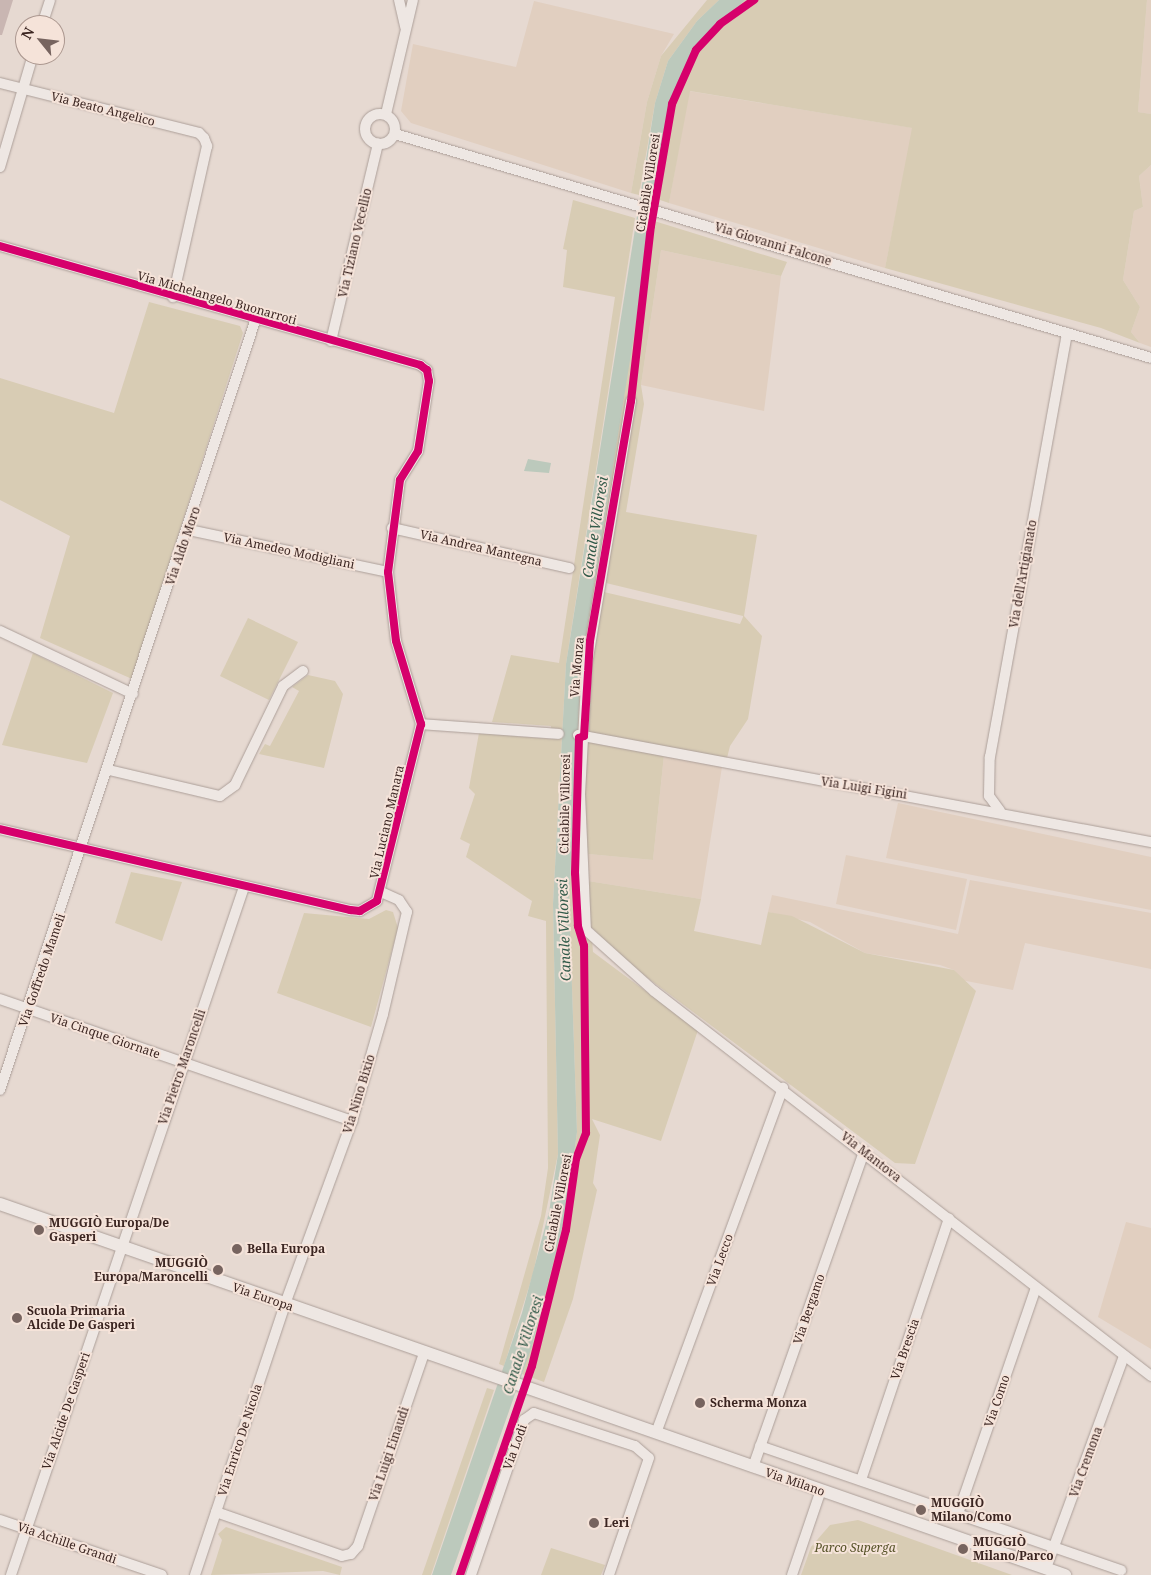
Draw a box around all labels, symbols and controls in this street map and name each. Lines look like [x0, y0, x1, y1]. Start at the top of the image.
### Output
north arrow [15, 15, 65, 65]
text: N [16, 24, 38, 42]
street label: Via Beato Angelico [50, 89, 156, 129]
street label: Ciclabile Villoresi [633, 133, 663, 233]
street label: Via Tiziano Vecellio [335, 187, 375, 299]
street label: Via Giovanni Falcone [713, 219, 833, 269]
street label: Via Michelangelo Buonarroti [136, 268, 298, 328]
water label: Canale Villoresi [579, 475, 611, 579]
street label: Via Aldo Moro [163, 505, 203, 587]
street label: Via dell'Artigianato [1006, 519, 1040, 629]
street label: Via Andrea Mantegna [419, 527, 543, 569]
street label: Via Amedeo Modigliani [222, 530, 356, 572]
street label: Via Monza [567, 636, 587, 698]
street label: Ciclabile Villoresi [557, 754, 573, 854]
street label: Via Luciano Manara [367, 764, 407, 880]
street label: Via Luigi Figini [820, 774, 908, 802]
water label: Canale Villoresi [554, 879, 574, 981]
street label: Via Goffredo Mameli [16, 912, 68, 1028]
street label: Via Pietro Maroncelli [155, 1007, 209, 1127]
street label: Via Cinque Giornate [48, 1010, 162, 1062]
street label: Via Nino Bixio [340, 1053, 378, 1135]
street label: Via Mantova [838, 1129, 904, 1185]
street label: Ciclabile Villoresi [541, 1153, 575, 1253]
place label: MUGGIÒ Europa/De Gasperi [49, 1216, 169, 1244]
marker: MUGGIÒ Europa/De Gasperi [33, 1224, 45, 1236]
street label: Via Lecco [704, 1232, 736, 1288]
place label: Bella Europa [247, 1242, 325, 1256]
marker: Bella Europa [231, 1243, 243, 1255]
place label: MUGGIÒ Europa/Maroncelli [94, 1256, 208, 1284]
marker: MUGGIÒ Europa/Maroncelli [212, 1264, 224, 1276]
street label: Via Bergamo [790, 1272, 828, 1346]
street label: Via Europa [231, 1280, 295, 1314]
water label: Canale Villoresi [499, 1294, 547, 1396]
place label: Scuola Primaria Alcide De Gasperi [27, 1304, 135, 1332]
marker: Scuola Primaria Alcide De Gasperi [11, 1312, 23, 1324]
street label: Via Brescia [888, 1317, 922, 1381]
street label: Via Alcide De Gasperi [39, 1351, 93, 1471]
street label: Via Como [981, 1373, 1013, 1429]
street label: Via Enrico De Nicola [215, 1382, 265, 1498]
place label: Scherma Monza [710, 1396, 807, 1410]
marker: Scherma Monza [694, 1397, 706, 1409]
street label: Via Luigi Einaudi [366, 1405, 412, 1503]
street label: Via Lodi [500, 1422, 530, 1472]
street label: Via Cremona [1067, 1425, 1105, 1499]
street label: Via Milano [763, 1465, 827, 1499]
place label: MUGGIÒ Milano/Como [931, 1496, 1011, 1524]
marker: MUGGIÒ Milano/Como [915, 1504, 927, 1516]
place label: Leri [604, 1516, 629, 1530]
marker: Leri [588, 1517, 600, 1529]
street label: Via Achille Grandi [15, 1519, 119, 1567]
place label: MUGGIÒ Milano/Parco [973, 1535, 1054, 1563]
park label: Parco Superga [814, 1541, 896, 1555]
marker: MUGGIÒ Milano/Parco [957, 1543, 969, 1555]

